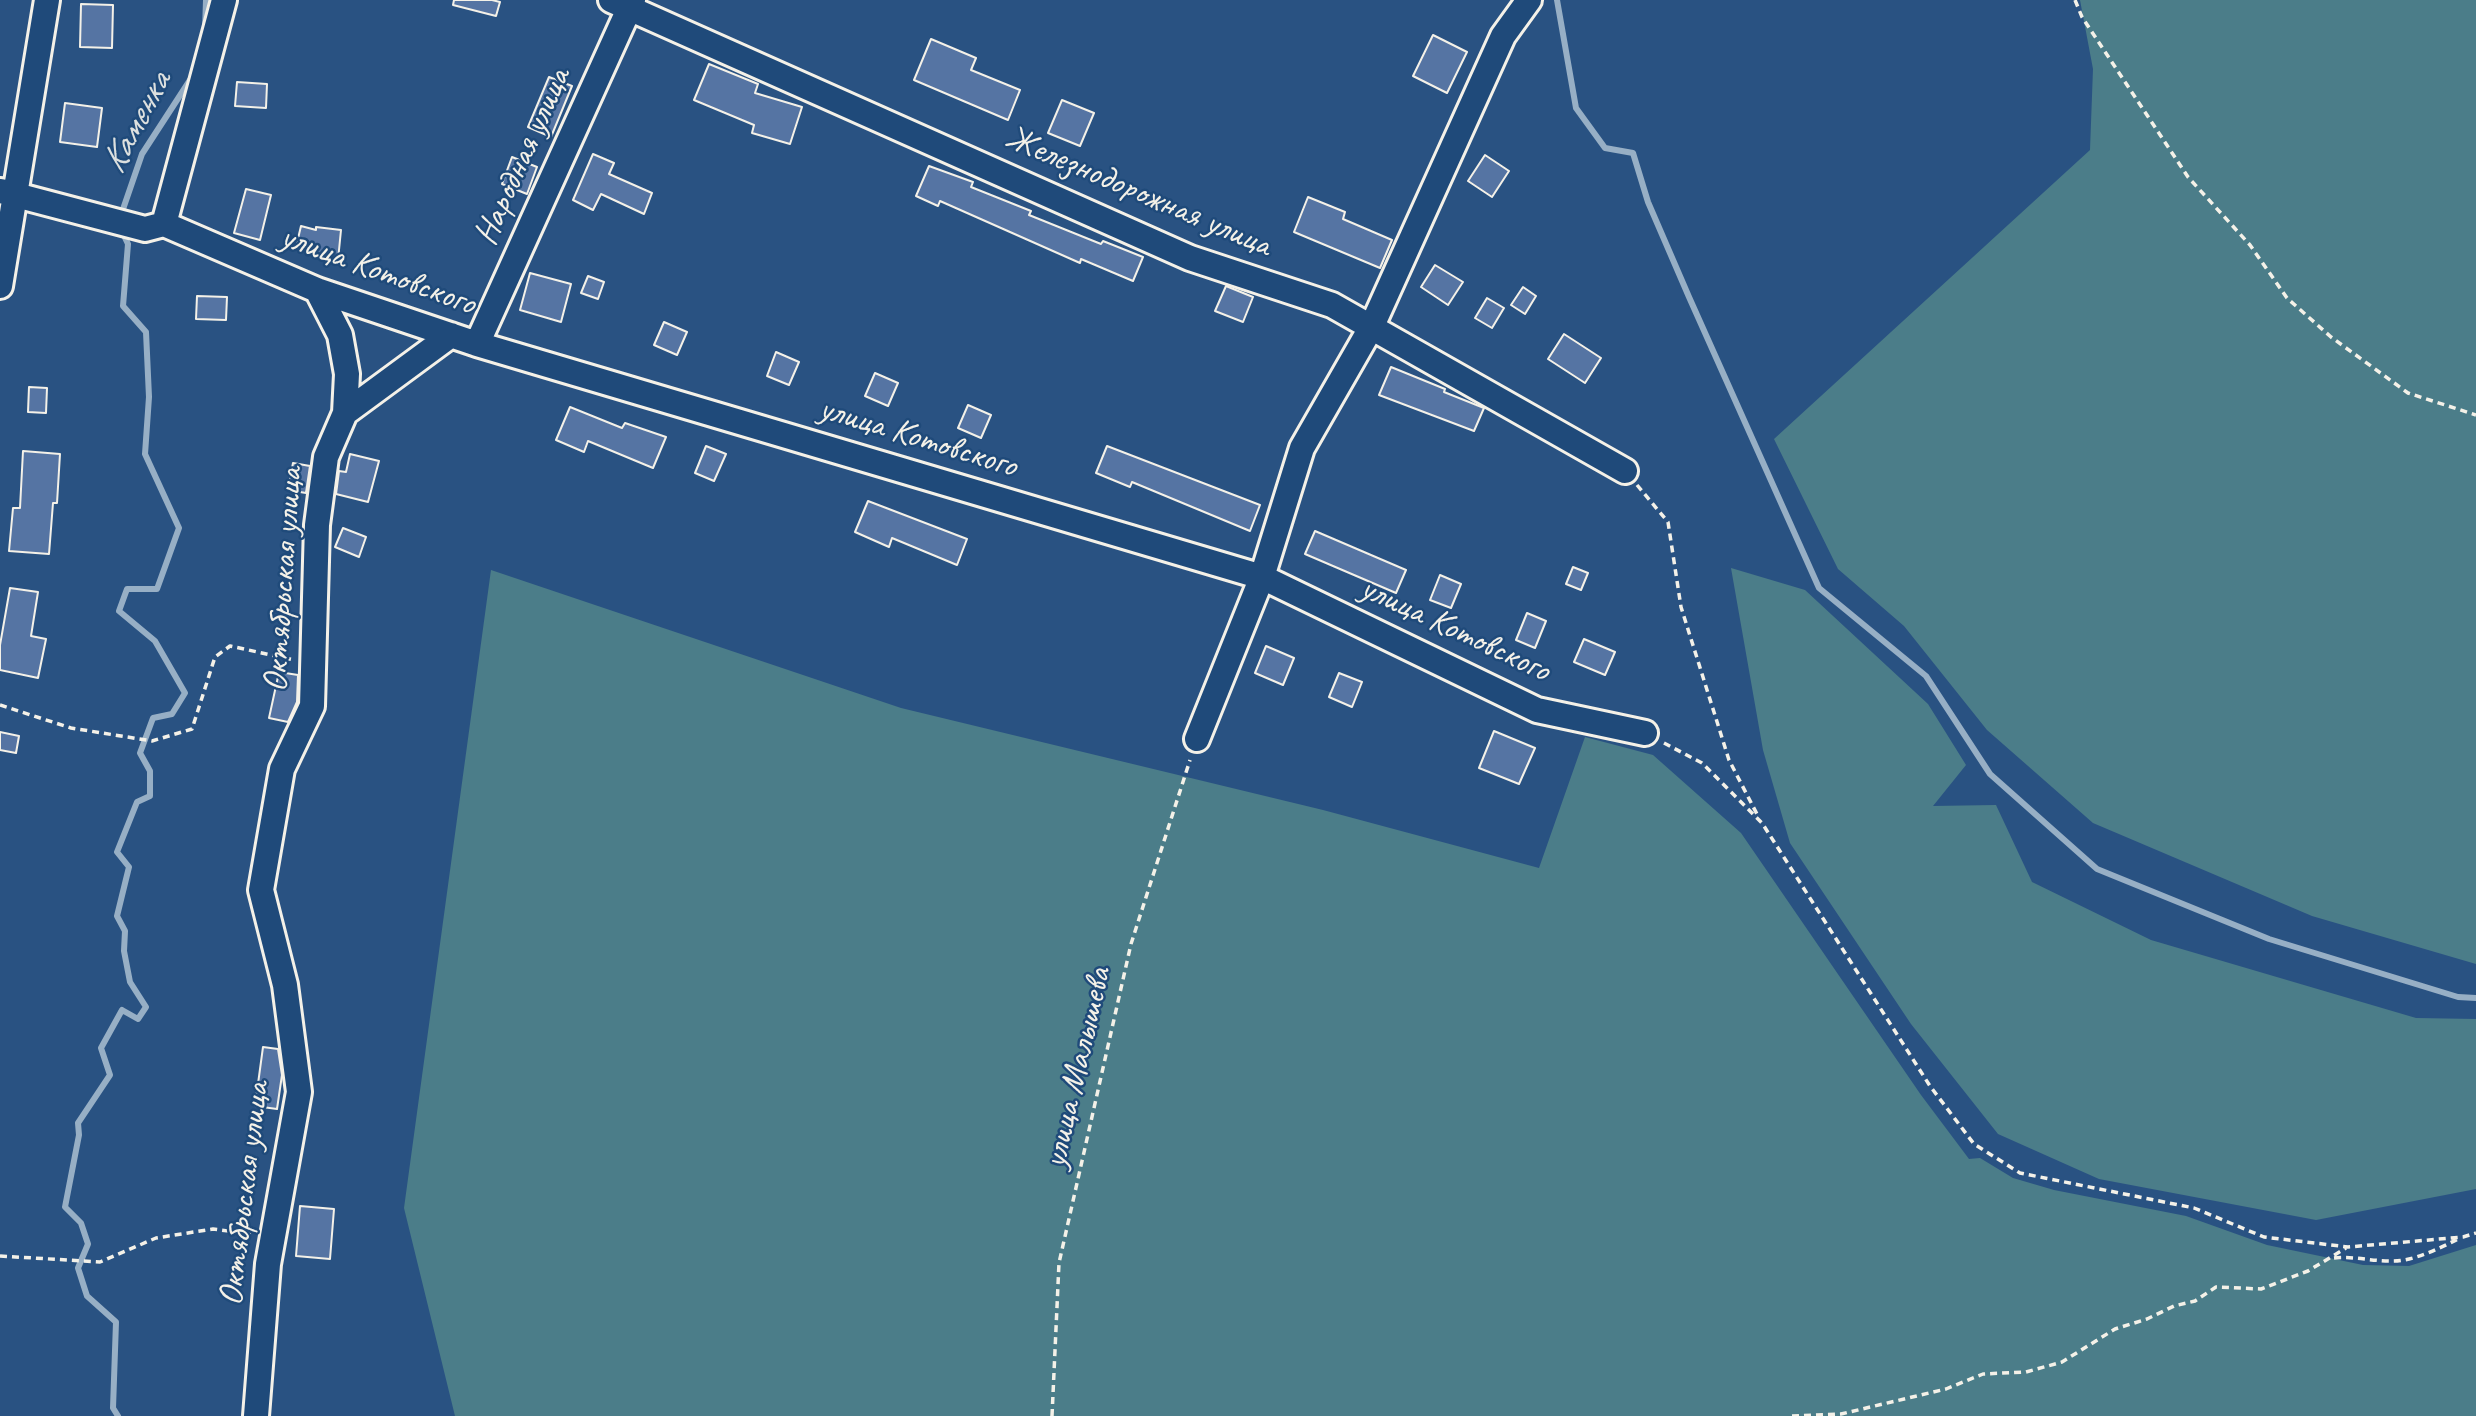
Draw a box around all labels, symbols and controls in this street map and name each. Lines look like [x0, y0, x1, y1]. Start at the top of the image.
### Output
street label: Народная улица [465, 62, 581, 252]
water label: Каменка [92, 65, 182, 181]
street label: Железнодорожная улица [999, 117, 1277, 267]
street label: улица Котовского [275, 216, 481, 326]
street label: улица Котовского [814, 388, 1022, 488]
street label: Октябрьская улица [255, 466, 313, 694]
street label: улица Котовского [1353, 568, 1557, 692]
street label: улица Малышева [1035, 964, 1121, 1172]
street label: Октябрьская улица [210, 1080, 280, 1308]

